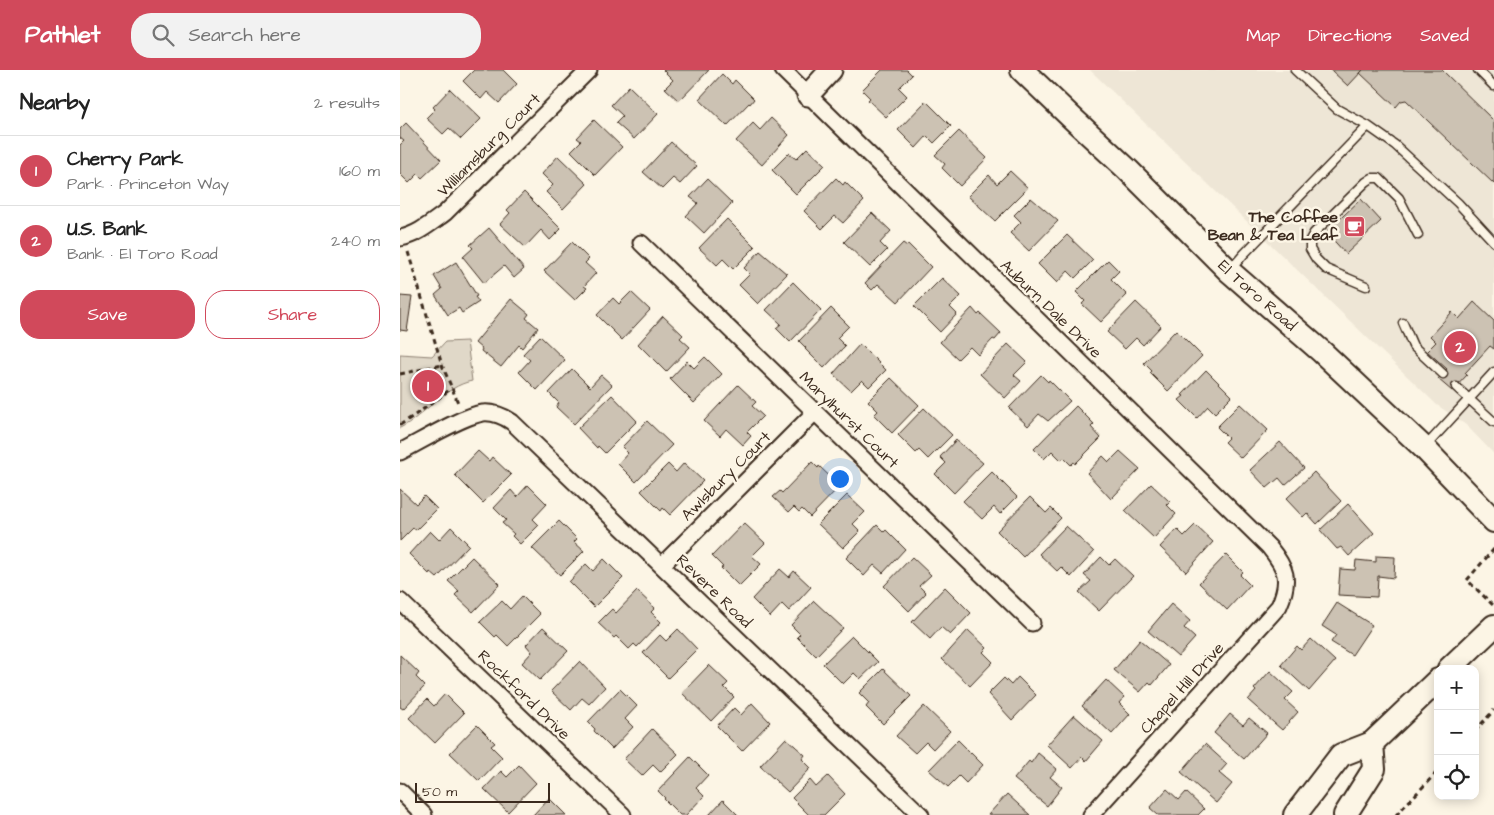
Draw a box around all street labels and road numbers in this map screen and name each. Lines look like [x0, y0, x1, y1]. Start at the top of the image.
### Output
street label: Williamsburg Court [432, 88, 547, 202]
street label: Auburn Dale Drive [995, 255, 1107, 363]
street label: El Toro Road [1213, 255, 1302, 336]
street label: Marylhurst Court [794, 367, 904, 475]
street label: Awlsbury Court [676, 426, 777, 526]
street label: Revere Road [671, 549, 757, 633]
street label: Chapel Hill Drive [1135, 637, 1229, 738]
street label: Rockford Drive [473, 645, 575, 745]

